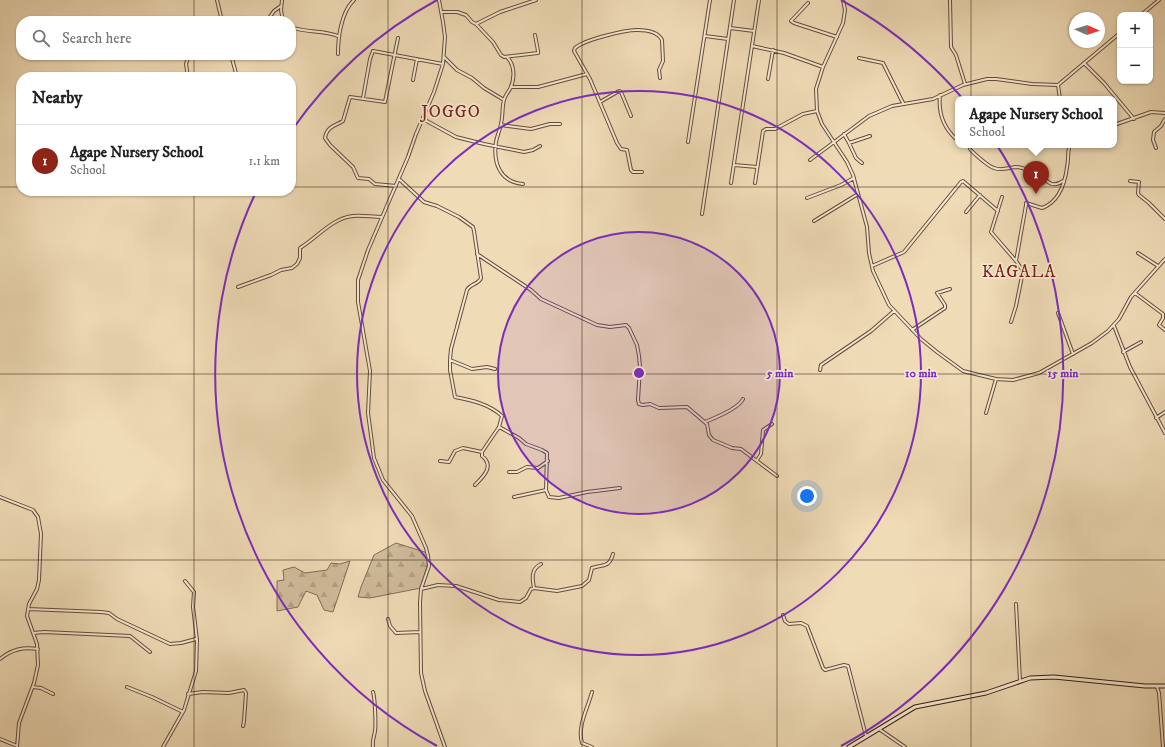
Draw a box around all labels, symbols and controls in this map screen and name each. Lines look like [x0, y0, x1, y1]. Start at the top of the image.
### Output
north arrow [1069, 12, 1105, 48]
map controls [1117, 12, 1153, 84]
button: + [1117, 12, 1153, 48]
search box [16, 16, 296, 60]
icon: search [30, 27, 52, 49]
text: Search here [62, 29, 131, 48]
button: − [1117, 48, 1153, 84]
text: Nearby [32, 87, 82, 109]
popup [955, 96, 1117, 148]
district label: JOGGO [419, 101, 481, 123]
text: Agape Nursery School [969, 105, 1103, 124]
text: School [969, 124, 1005, 140]
text: Agape Nursery School [70, 143, 203, 162]
text: 1 [43, 153, 47, 169]
text: 1.1 km [248, 153, 280, 169]
pin: 1 [1023, 161, 1049, 194]
text: School [70, 162, 106, 178]
district label: KAGALA [982, 261, 1056, 283]
centre of rings [632, 366, 646, 380]
text: 5 min [766, 366, 794, 381]
text: 10 min [905, 366, 938, 381]
text: 15 min [1047, 366, 1079, 381]
your location [797, 486, 817, 506]

